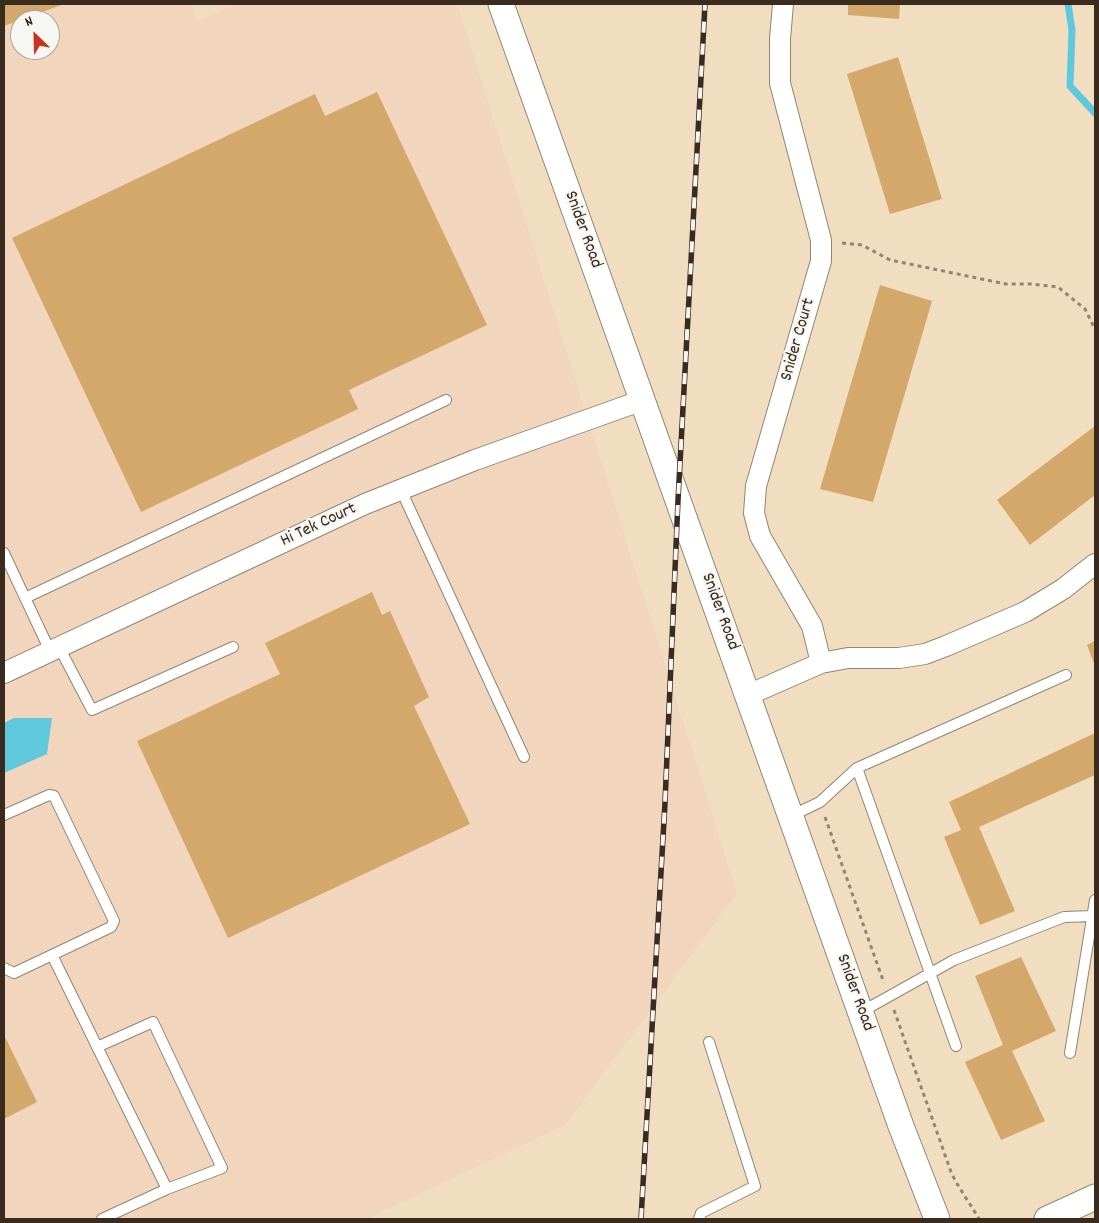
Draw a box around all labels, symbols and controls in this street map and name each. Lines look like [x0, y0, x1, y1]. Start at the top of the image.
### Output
north arrow [10, 10, 60, 60]
text: N [22, 12, 37, 33]
street label: Snider Road [558, 189, 606, 271]
street label: Snider Court [777, 296, 821, 384]
street label: Hi Tek Court [278, 499, 360, 553]
street label: Snider Road [695, 571, 743, 653]
street label: Snider Road [830, 952, 878, 1034]

